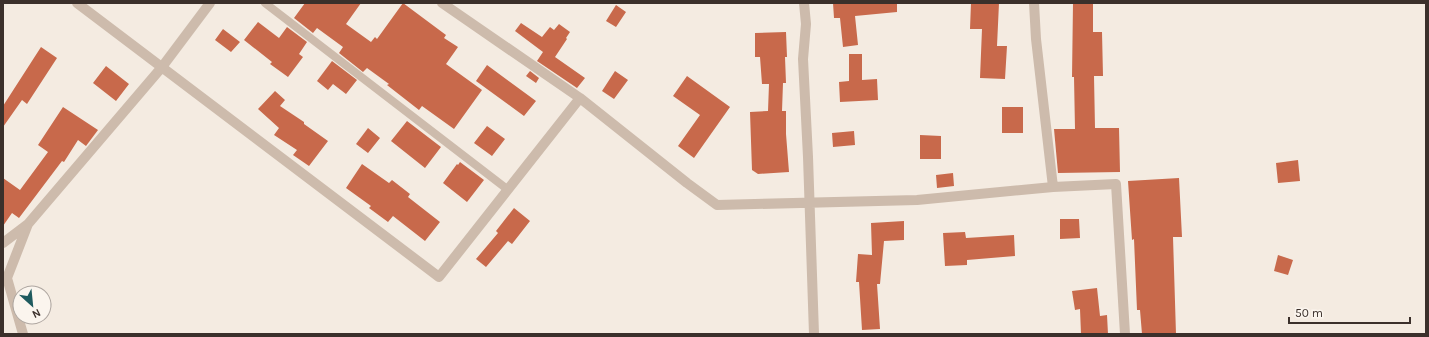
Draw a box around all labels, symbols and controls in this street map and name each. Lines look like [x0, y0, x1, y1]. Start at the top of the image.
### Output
north arrow [12, 285, 52, 325]
scale bar [1289, 299, 1410, 325]
text: N [30, 306, 43, 321]
text: 50 m [1295, 306, 1323, 320]

